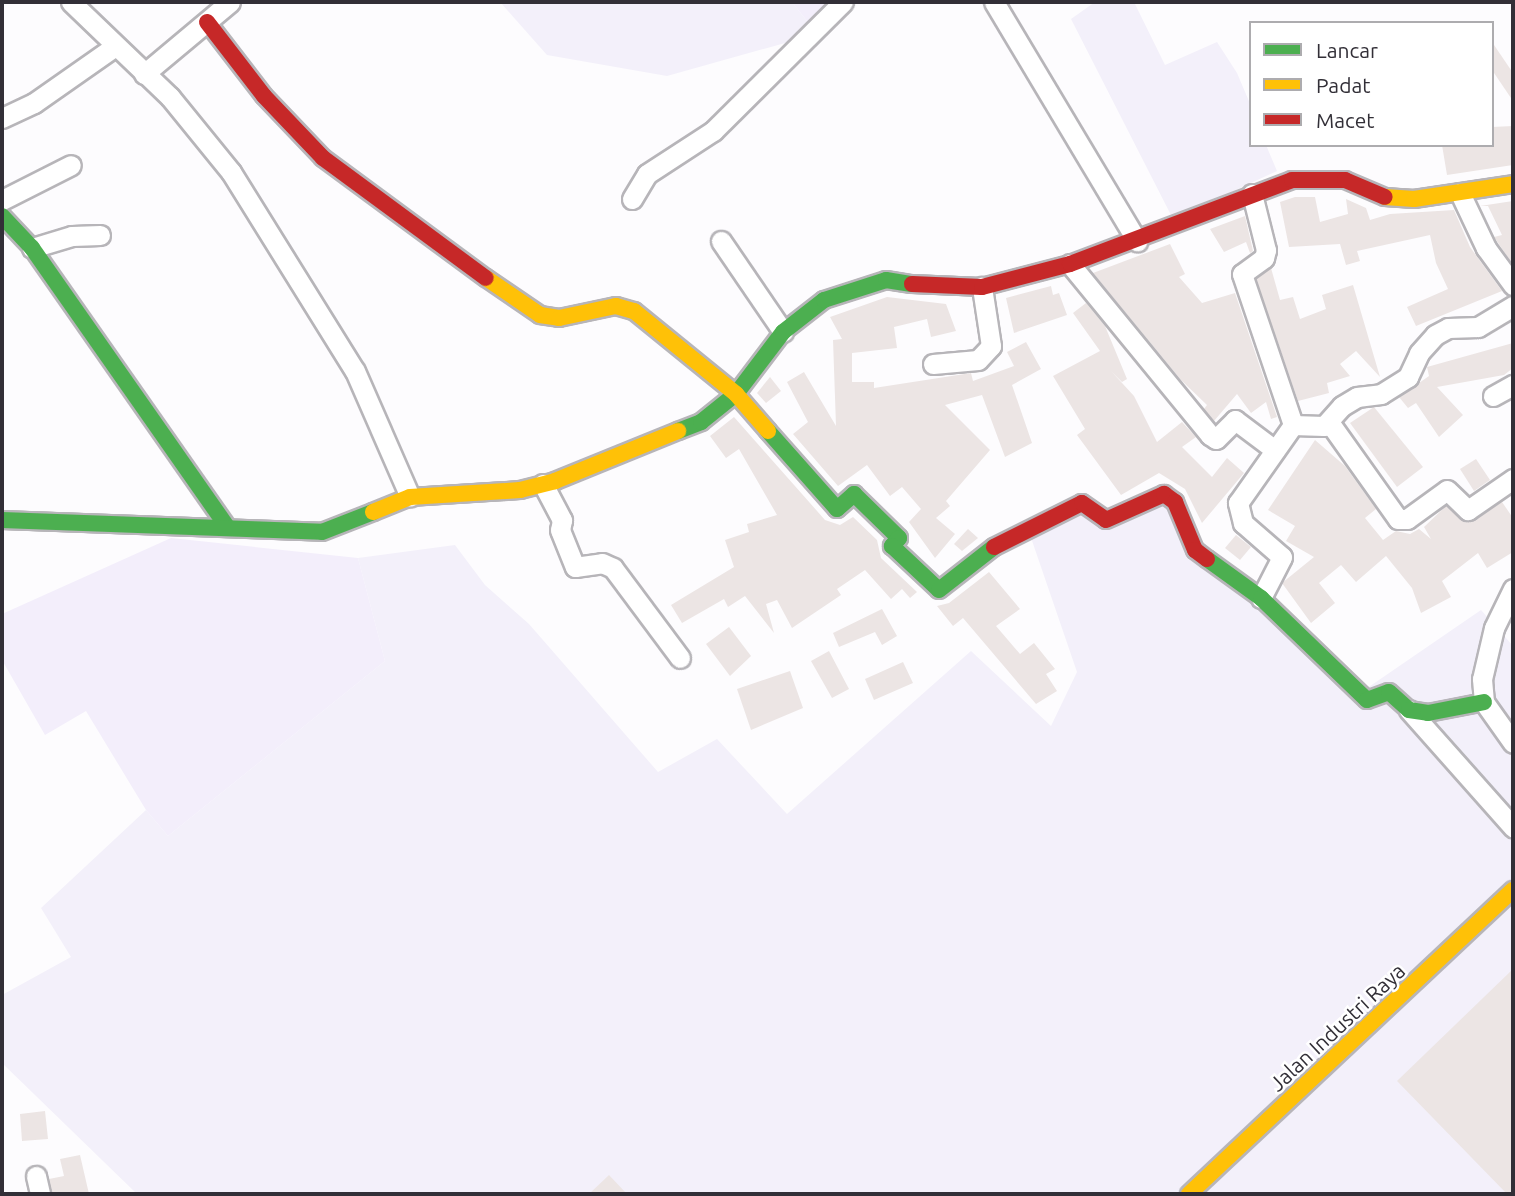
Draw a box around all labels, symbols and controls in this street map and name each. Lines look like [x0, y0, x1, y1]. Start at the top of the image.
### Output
legend [1249, 21, 1494, 147]
text: Lancar [1316, 38, 1378, 62]
text: Padat [1316, 73, 1371, 97]
text: Macet [1316, 108, 1375, 132]
street label: Jalan Industri Raya [1264, 958, 1410, 1096]

